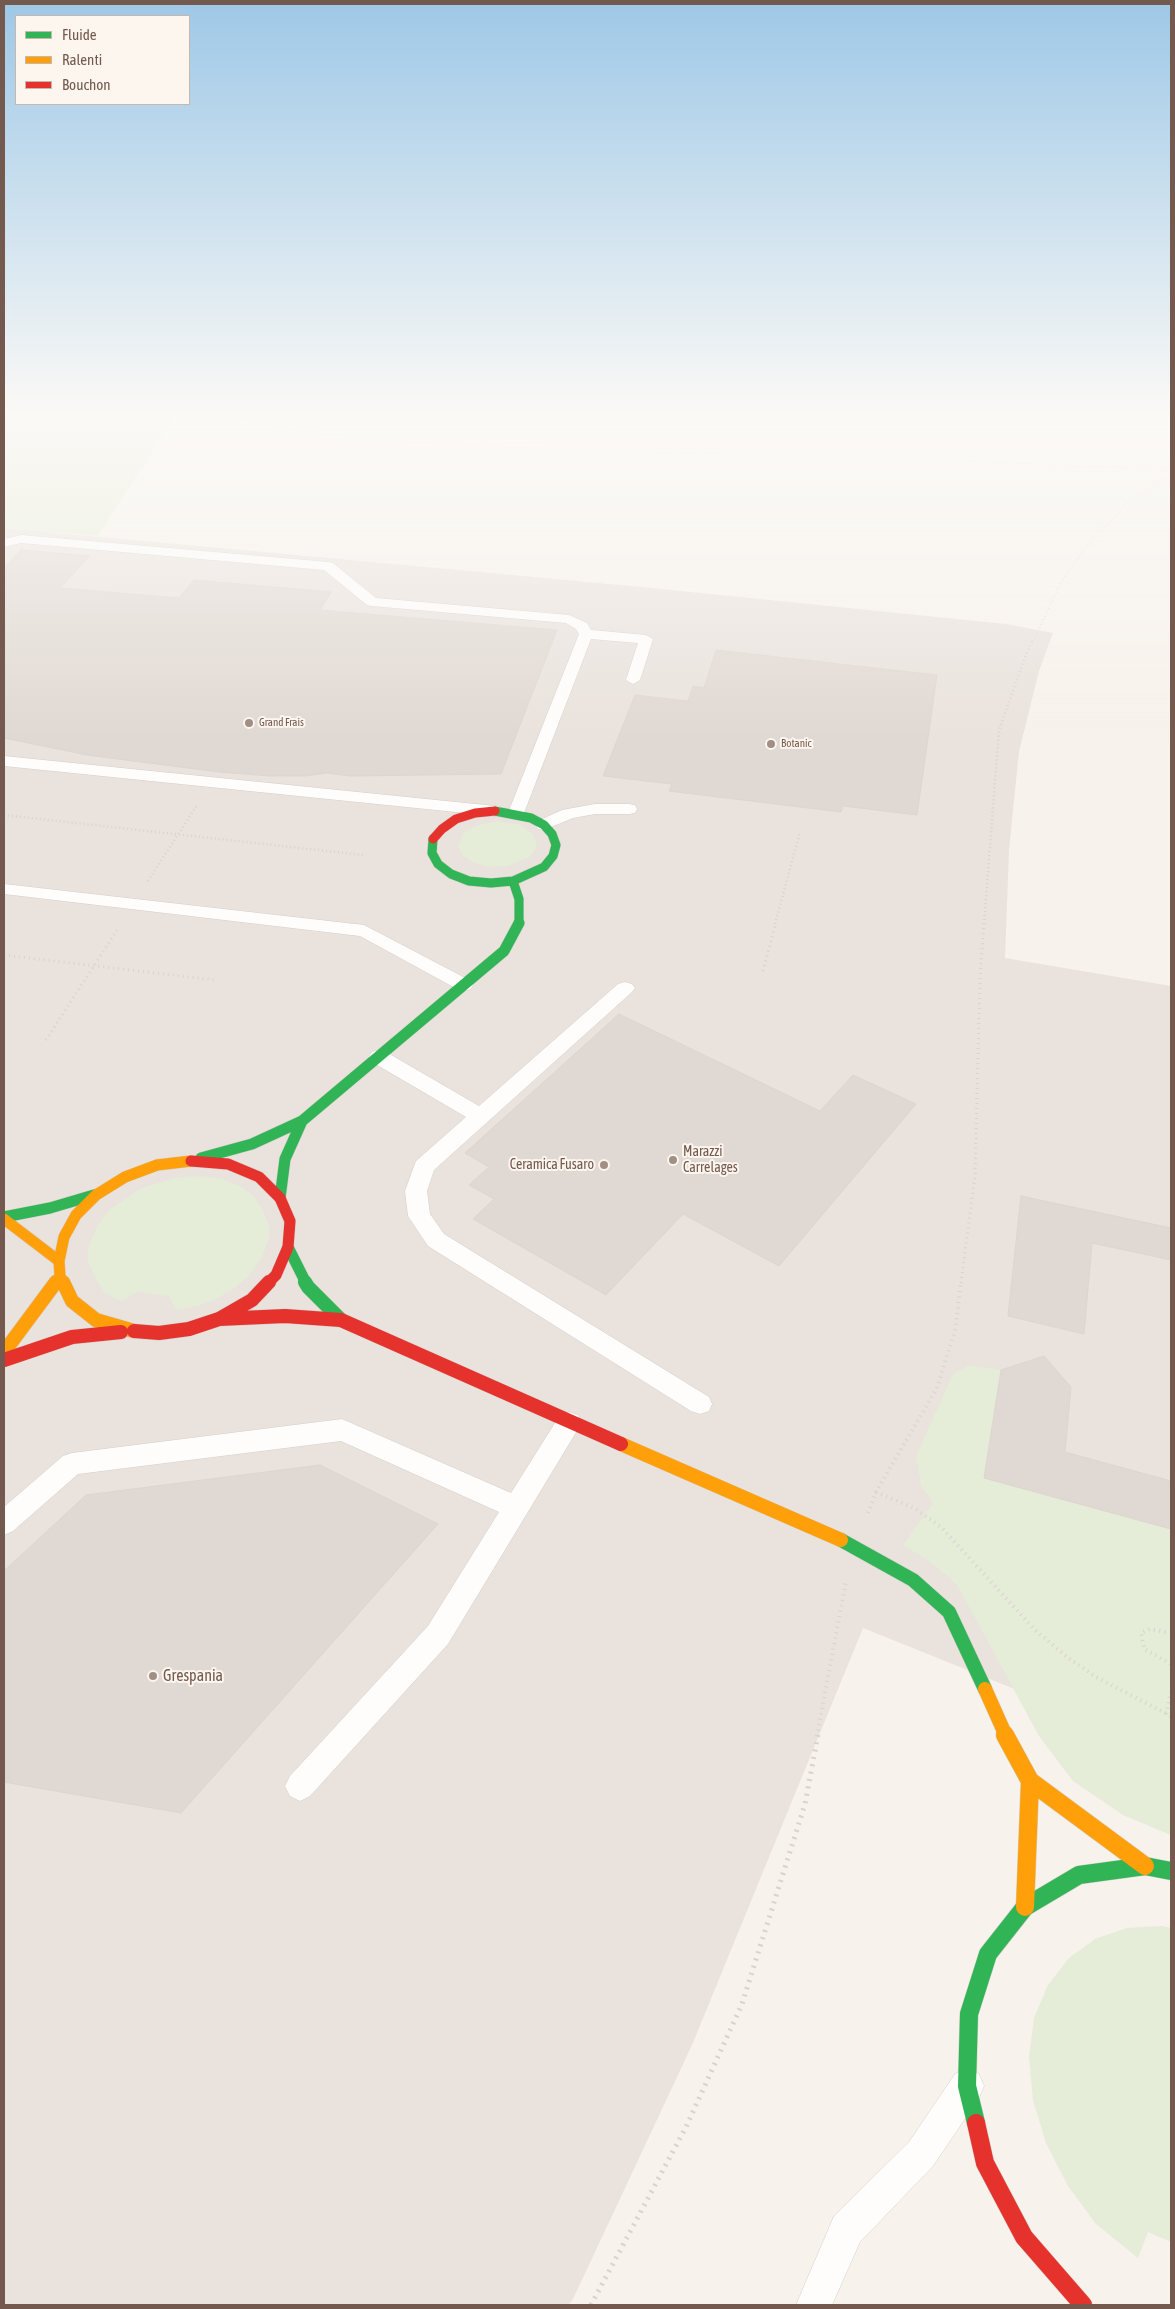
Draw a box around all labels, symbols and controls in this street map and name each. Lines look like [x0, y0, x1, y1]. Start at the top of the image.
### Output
legend [15, 15, 190, 105]
text: Fluide [62, 26, 97, 43]
text: Ralenti [62, 51, 102, 68]
text: Bouchon [62, 76, 111, 93]
place label: Grand Frais [259, 716, 304, 730]
marker: Grand Frais [243, 717, 255, 729]
place label: Botanic [781, 737, 812, 751]
marker: Botanic [765, 738, 777, 750]
place label: Marazzi Carrelages [683, 1144, 738, 1176]
marker: Marazzi Carrelages [667, 1154, 679, 1166]
place label: Ceramica Fusaro [510, 1157, 594, 1173]
marker: Ceramica Fusaro [598, 1159, 610, 1171]
place label: Grespania [163, 1666, 223, 1686]
marker: Grespania [147, 1670, 159, 1682]

